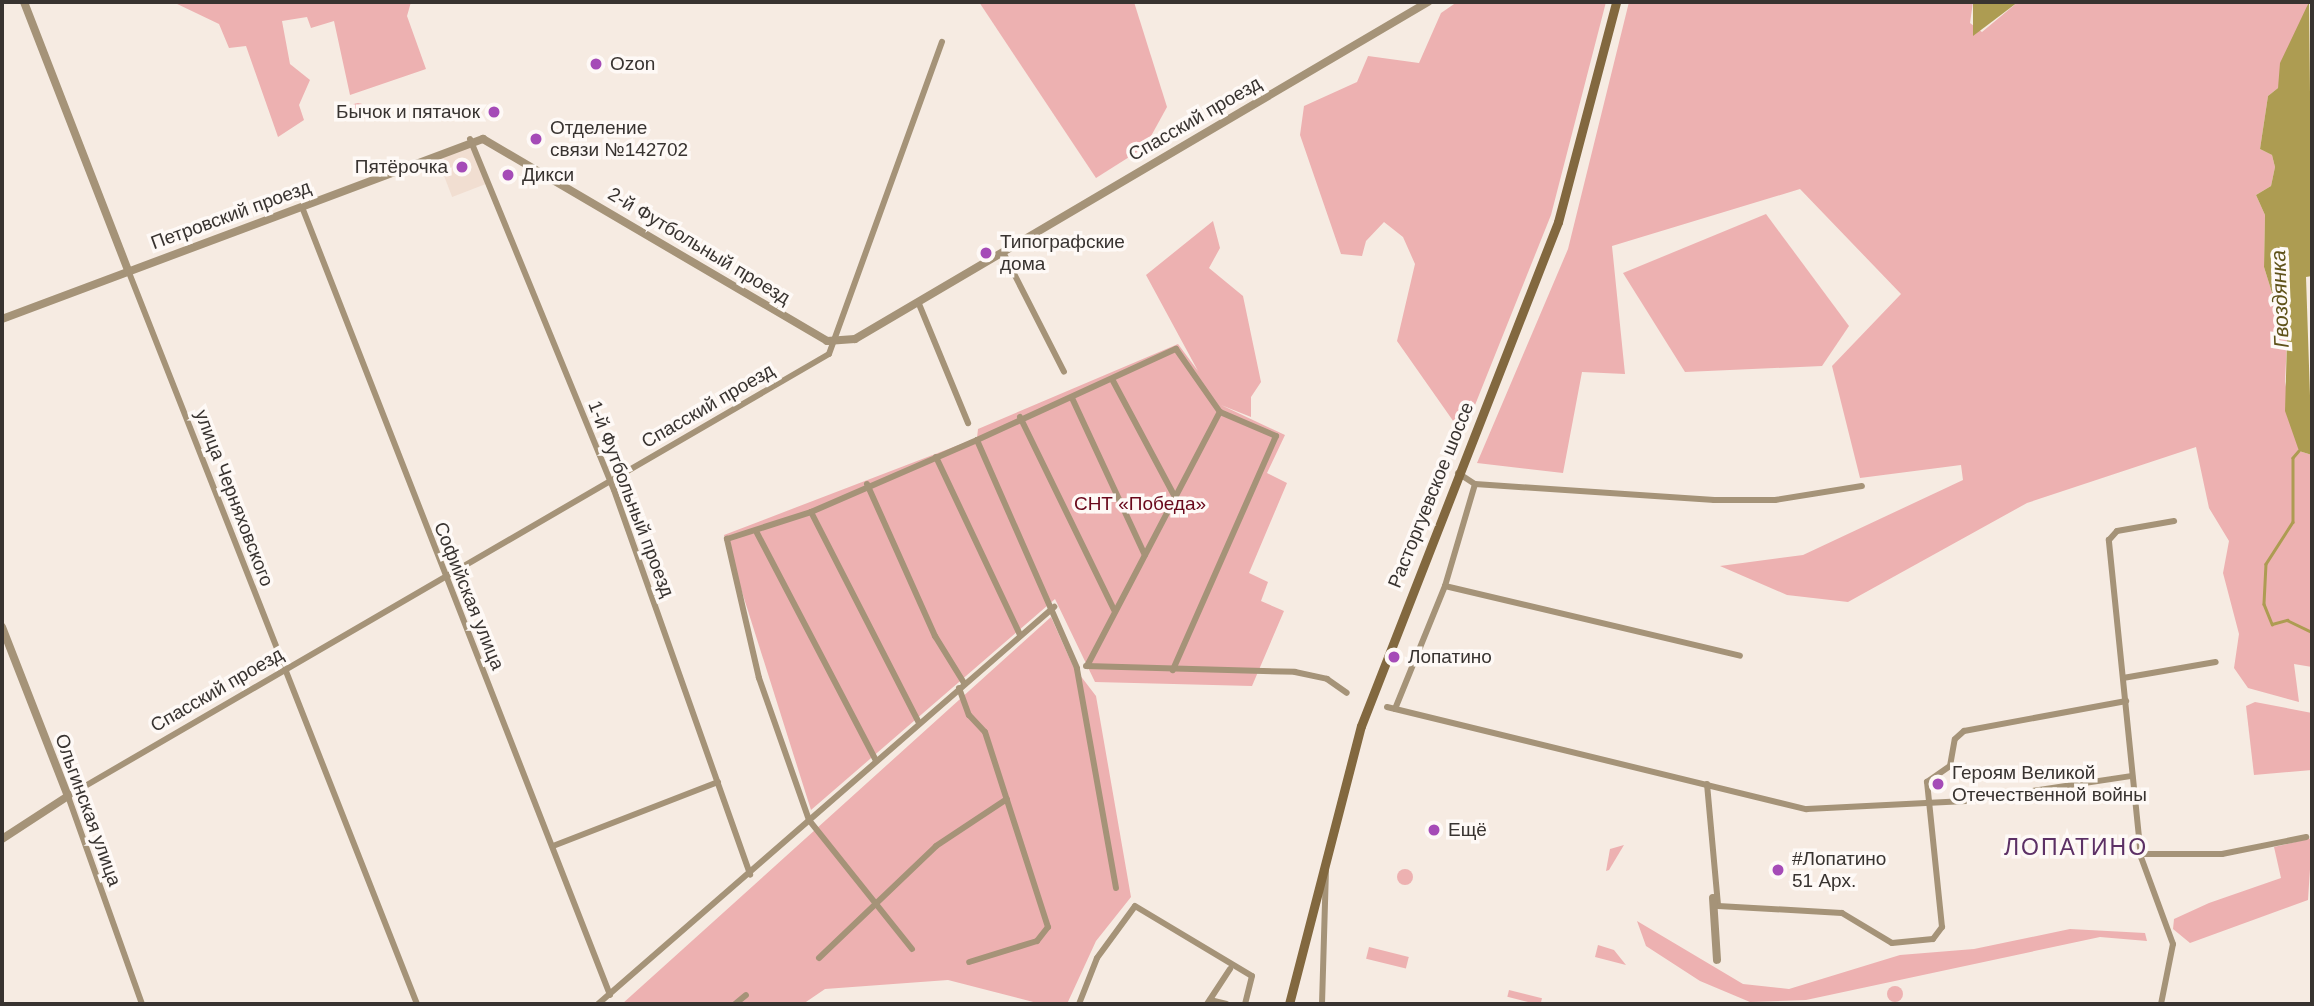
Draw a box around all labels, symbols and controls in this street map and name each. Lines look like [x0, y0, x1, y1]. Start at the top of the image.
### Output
place label: Ozon [610, 53, 655, 75]
marker: Ozon [588, 56, 604, 72]
street label: Спасский проезд [1125, 72, 1265, 166]
place label: Бычок и пятачок [336, 101, 480, 123]
marker: Бычок и пятачок [486, 104, 502, 120]
place label: Отделение связи №142702 [550, 117, 688, 161]
marker: Отделение связи №142702 [528, 131, 544, 147]
place label: Пятёрочка [355, 156, 448, 178]
marker: Пятёрочка [454, 159, 470, 175]
place label: Дикси [522, 164, 574, 186]
marker: Дикси [500, 167, 516, 183]
street label: Петровский проезд [148, 175, 314, 255]
street label: 2-й Футбольный проезд [604, 183, 794, 309]
place label: Типографские дома [1000, 231, 1125, 275]
marker: Типографские дома [978, 245, 994, 261]
water label: Гвоздянка [2266, 250, 2294, 348]
street label: Спасский проезд [638, 359, 778, 453]
street label: 1-й Футбольный проезд [583, 398, 679, 600]
street label: Расторгуевское шоссе [1383, 399, 1479, 591]
street label: улица Черняховского [190, 406, 278, 590]
park label: СНТ «Победа» [1074, 493, 1206, 515]
street label: Софийская улица [429, 519, 509, 673]
street label: Спасский проезд [147, 643, 287, 737]
place label: Лопатино [1408, 646, 1492, 668]
marker: Лопатино [1386, 649, 1402, 665]
street label: Ольгинская улица [50, 731, 126, 889]
place label: Героям Великой Отечественной войны [1952, 762, 2147, 806]
marker: Героям Великой Отечественной войны [1930, 776, 1946, 792]
place label: Ещё [1448, 819, 1487, 841]
marker: Ещё [1426, 822, 1442, 838]
district label: ЛОПАТИНО [2005, 833, 2147, 861]
place label: #Лопатино 51 Арх. [1792, 848, 1886, 892]
marker: #Лопатино 51 Арх. [1770, 862, 1786, 878]

